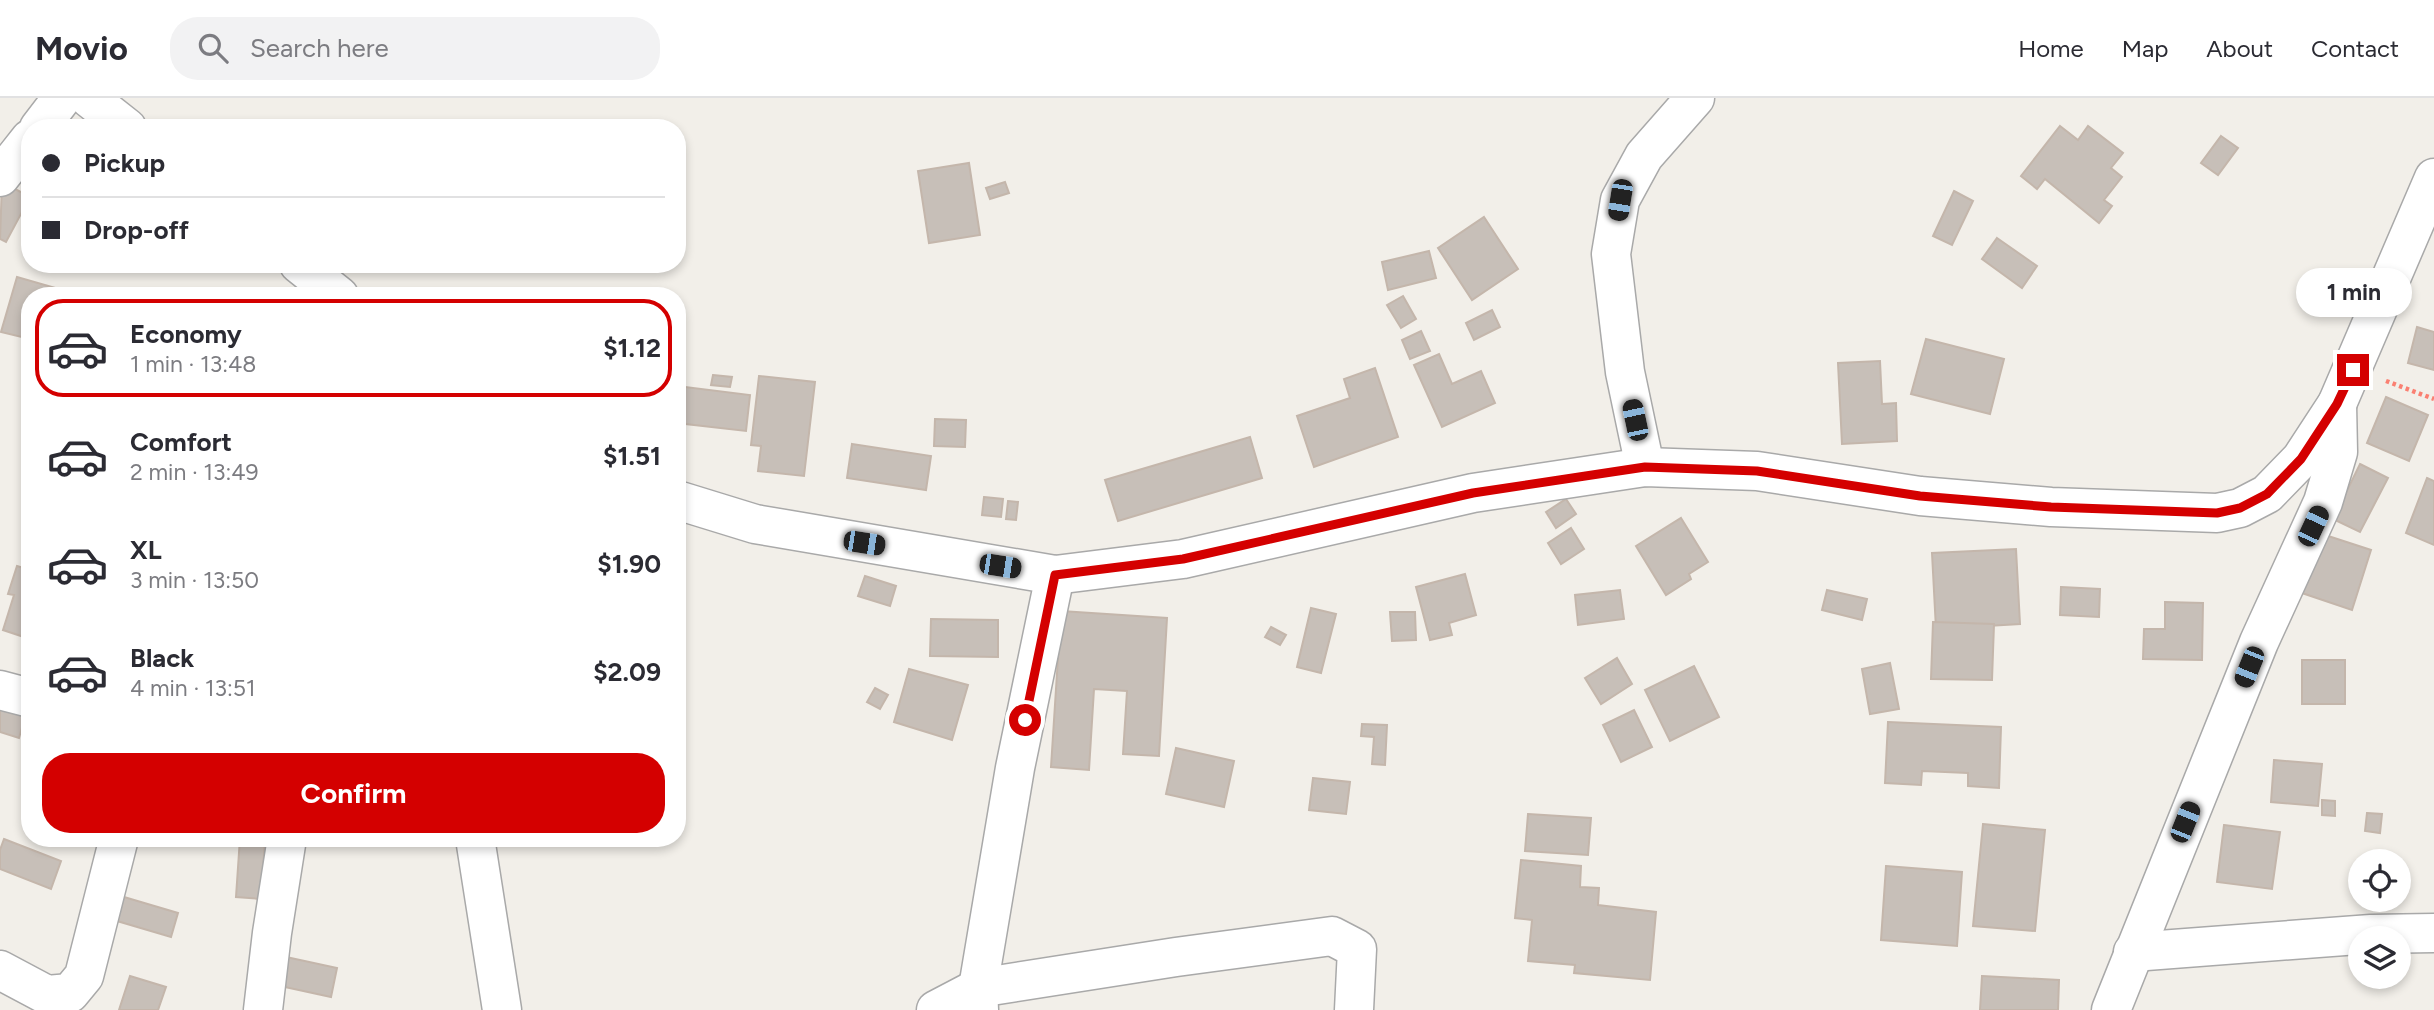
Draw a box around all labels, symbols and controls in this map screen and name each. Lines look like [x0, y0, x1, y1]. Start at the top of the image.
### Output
search box [170, 17, 660, 80]
text: Movio [35, 29, 128, 68]
icon: search [194, 29, 232, 67]
text: Search here [250, 32, 389, 64]
text: Home [2018, 34, 2084, 63]
text: Map [2122, 34, 2168, 63]
text: About [2206, 34, 2273, 63]
text: Contact [2311, 34, 2399, 63]
text: Pickup [84, 147, 165, 179]
car [1607, 178, 1634, 222]
text: Drop-off [84, 214, 189, 246]
callout: 1 min [2295, 268, 2411, 317]
text: 1 min [2327, 278, 2381, 306]
icon: car [46, 317, 109, 380]
text: Economy [130, 318, 242, 350]
text: $1.12 [603, 332, 661, 364]
text: 1 min · 13:48 [130, 350, 256, 378]
route end [2337, 354, 2369, 386]
car [1621, 397, 1650, 443]
icon: car [46, 425, 109, 488]
text: Comfort [130, 426, 232, 458]
text: $1.51 [603, 440, 661, 472]
text: 2 min · 13:49 [130, 458, 259, 486]
car [2295, 503, 2332, 549]
car [842, 529, 887, 557]
icon: car [46, 533, 109, 596]
text: XL [130, 534, 162, 566]
text: $1.90 [597, 548, 661, 580]
car [978, 552, 1023, 580]
text: 3 min · 13:50 [130, 566, 259, 594]
icon: car [46, 641, 109, 704]
text: Black [130, 642, 194, 674]
car [2232, 644, 2267, 690]
text: $2.09 [593, 656, 661, 688]
text: 4 min · 13:51 [130, 674, 255, 702]
route start [1009, 704, 1041, 736]
button: Confirm [42, 753, 665, 833]
car [2168, 799, 2203, 845]
map controls [2348, 849, 2411, 989]
button: locate [2348, 849, 2411, 912]
button: layers [2348, 926, 2411, 989]

